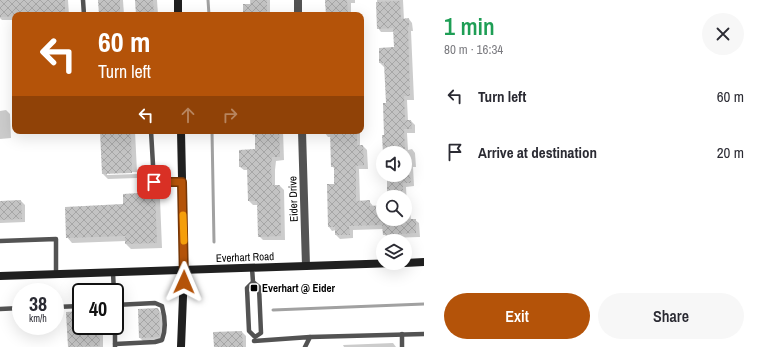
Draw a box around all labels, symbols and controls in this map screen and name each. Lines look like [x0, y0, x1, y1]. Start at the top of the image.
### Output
text: 1 min [444, 10, 495, 42]
button: close [702, 13, 744, 55]
text: 60 m [98, 23, 150, 61]
icon: left [32, 28, 84, 80]
text: 80 m · 16:34 [444, 41, 503, 58]
text: Turn left [98, 59, 151, 84]
icon: left [444, 85, 466, 107]
text: Turn left [478, 86, 526, 107]
text: 60 m [717, 86, 744, 107]
icon: left [135, 104, 157, 126]
icon: ahead [177, 104, 199, 126]
icon: right [219, 104, 241, 126]
icon: arrive [444, 141, 466, 163]
text: Arrive at destination [478, 142, 597, 163]
text: 20 m [717, 142, 744, 163]
map controls [376, 146, 412, 270]
button: sound [376, 146, 412, 182]
pin [137, 165, 171, 199]
icon: arrive [143, 171, 165, 193]
street label: Eider Drive [285, 176, 301, 222]
button: search [376, 190, 412, 226]
button: layers [376, 234, 412, 270]
street label: Everhart Road [216, 249, 274, 265]
position arrow [163, 261, 205, 303]
place label: Everhart @ Eider [262, 281, 335, 295]
speed limit sign: 40 [72, 283, 124, 335]
marker: Everhart @ Eider [249, 283, 259, 293]
text: 38 [29, 290, 47, 317]
button: Exit [444, 293, 590, 339]
button: Share [598, 293, 744, 339]
text: km/h [29, 312, 47, 325]

